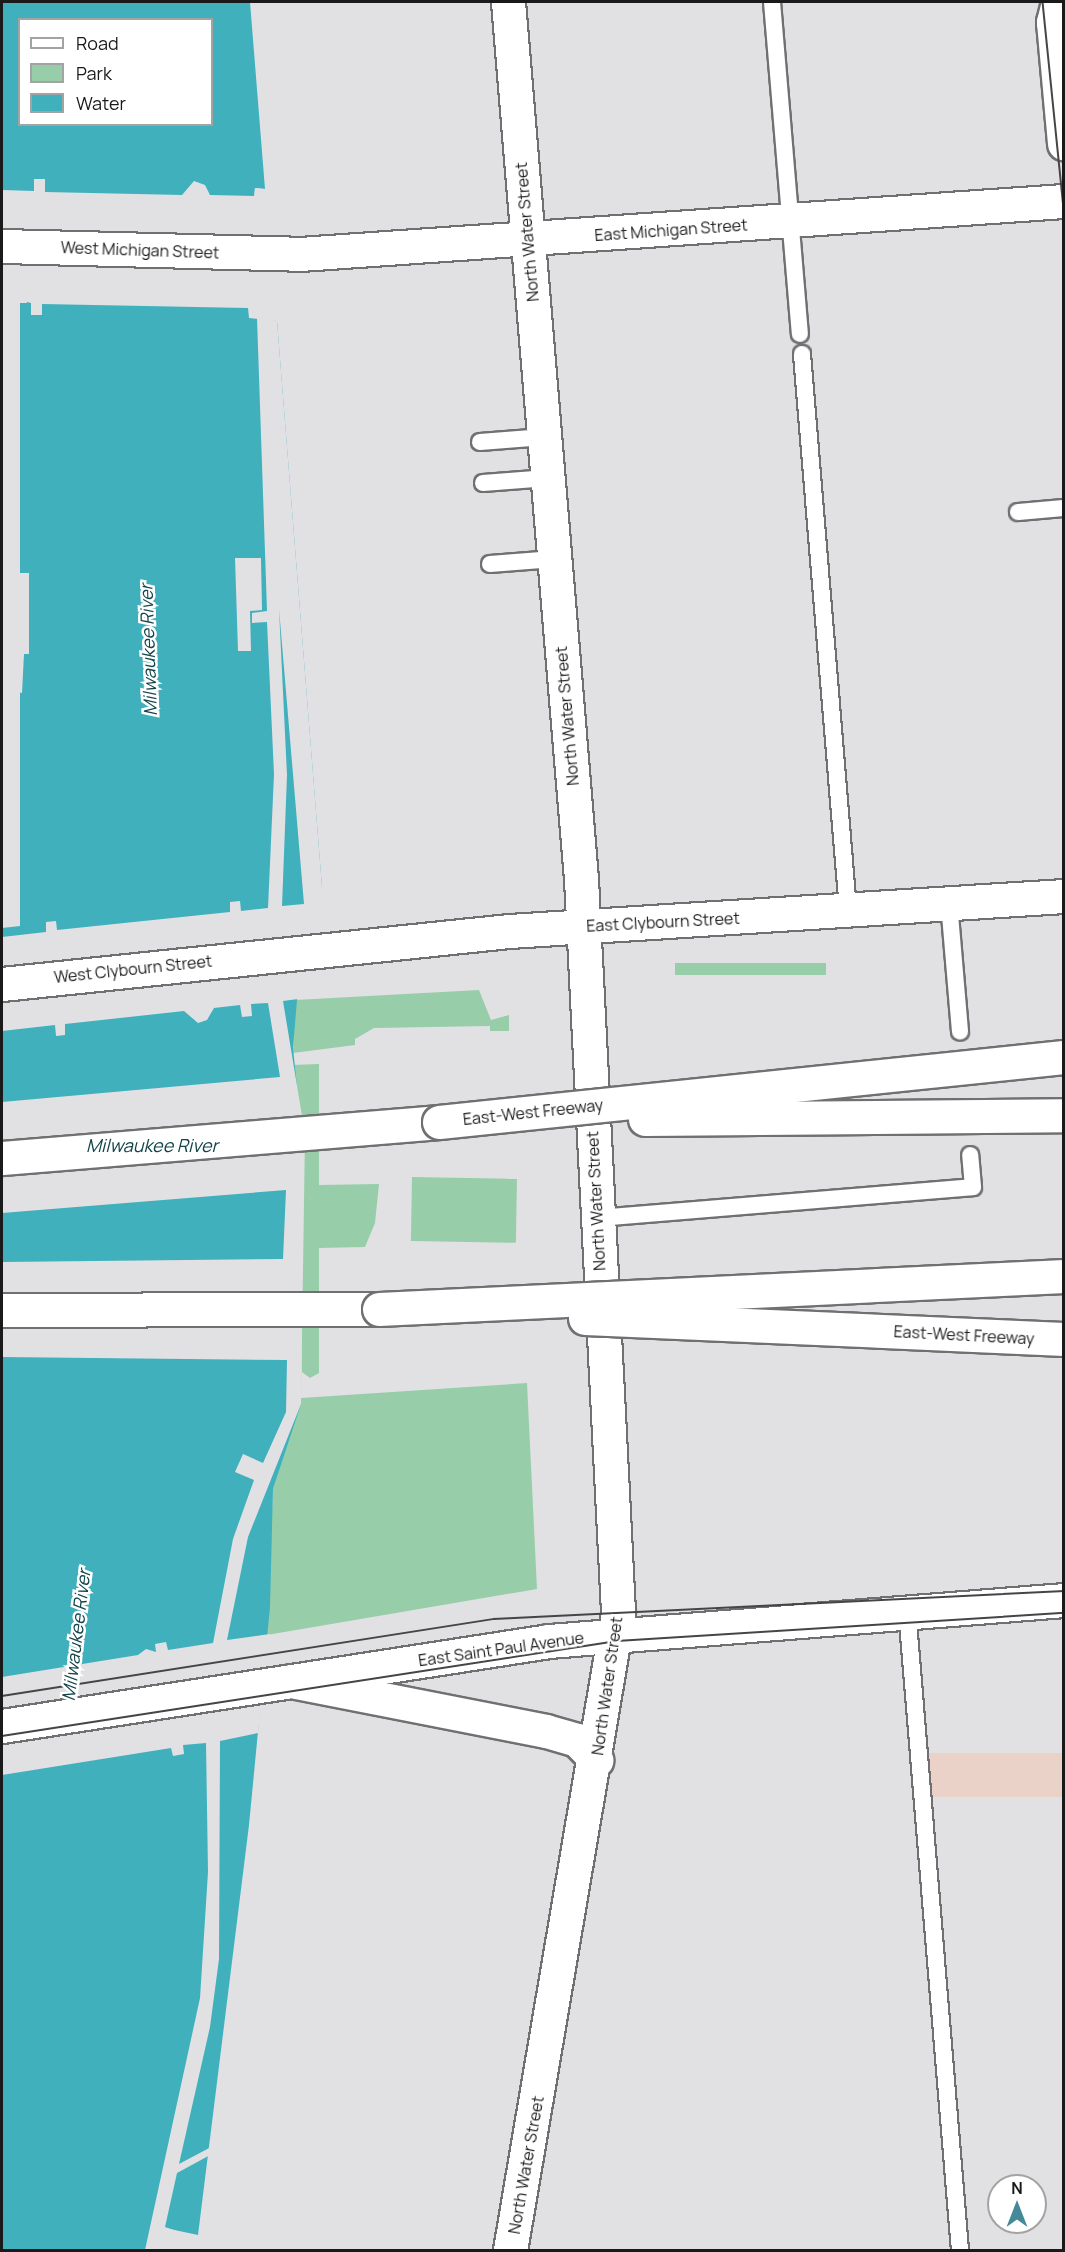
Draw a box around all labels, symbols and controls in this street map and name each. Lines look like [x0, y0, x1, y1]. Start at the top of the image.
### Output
legend [18, 18, 213, 126]
text: Road [76, 31, 119, 55]
text: Park [76, 61, 112, 85]
text: Water [76, 91, 126, 115]
street label: North Water Street [511, 162, 543, 302]
street label: East Michigan Street [594, 215, 748, 245]
street label: West Michigan Street [60, 238, 220, 262]
water label: Milwaukee River [135, 584, 161, 716]
street label: North Water Street [551, 646, 583, 786]
street label: East Clybourn Street [586, 908, 740, 936]
street label: West Clybourn Street [53, 951, 213, 987]
street label: East-West Freeway [462, 1095, 604, 1129]
street label: North Water Street [583, 1131, 609, 1271]
water label: Milwaukee River [86, 1134, 218, 1156]
street label: East-West Freeway [893, 1322, 1035, 1348]
water label: Milwaukee River [57, 1568, 95, 1702]
street label: North Water Street [588, 1615, 626, 1757]
street label: East Saint Paul Avenue [417, 1628, 585, 1670]
street label: North Water Street [504, 2094, 548, 2236]
north arrow [987, 2174, 1047, 2234]
text: N [1011, 2177, 1023, 2199]

